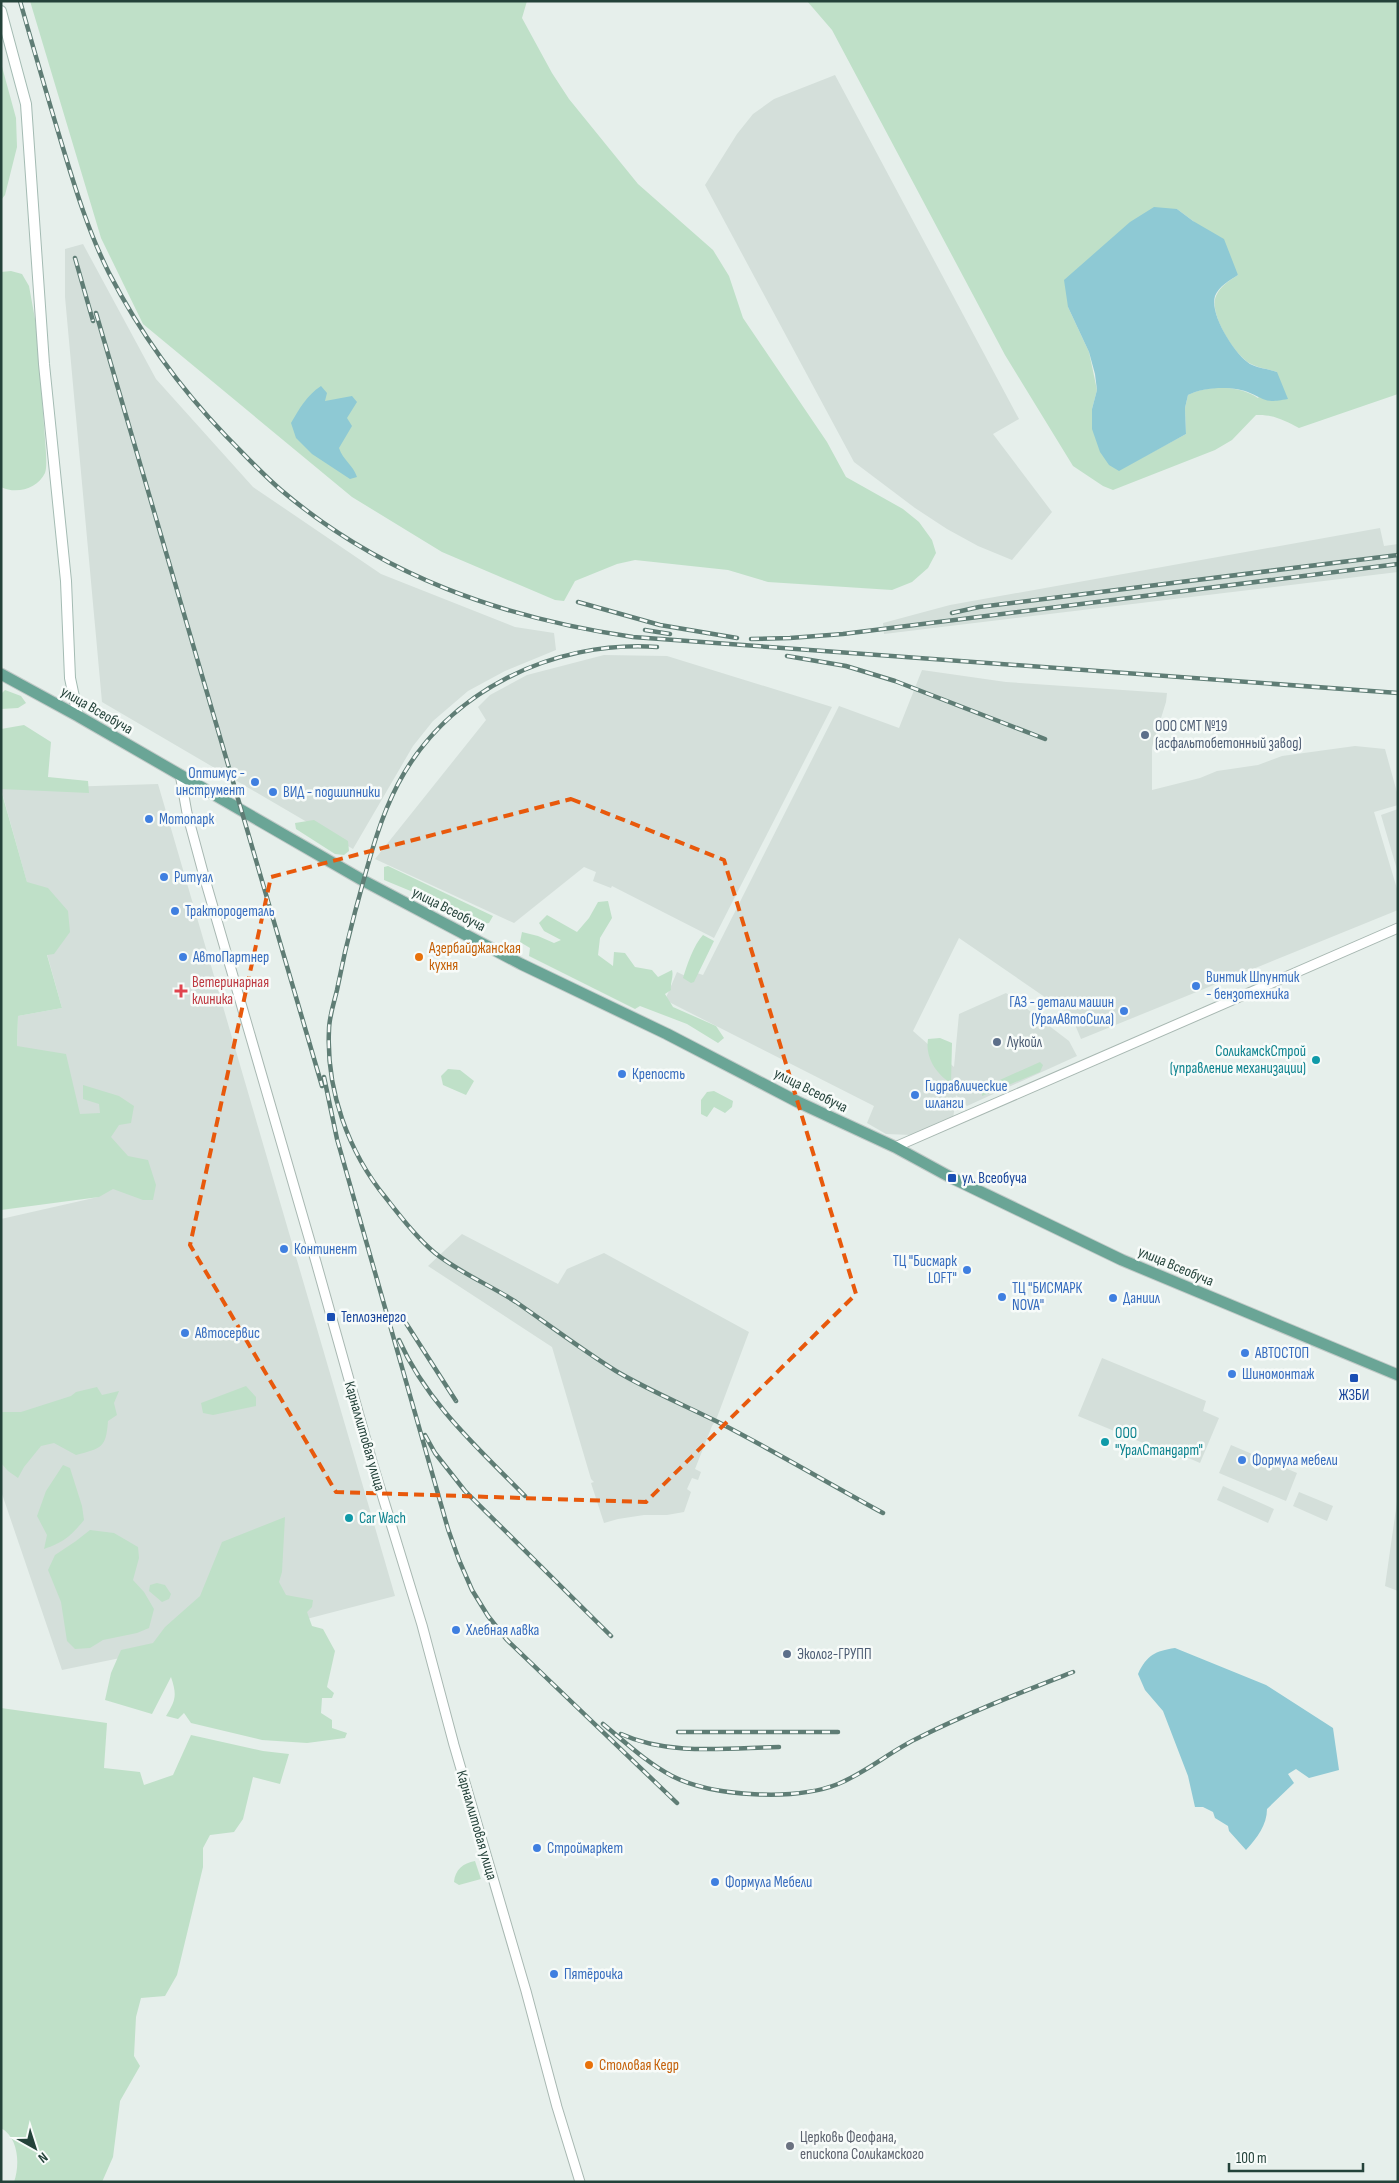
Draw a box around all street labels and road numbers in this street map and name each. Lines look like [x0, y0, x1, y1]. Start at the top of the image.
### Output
street label: улица Всеобуча [57, 682, 136, 739]
street label: улица Всеобуча [409, 883, 489, 936]
street label: улица Всеобуча [771, 1064, 851, 1117]
street label: улица Всеобуча [1135, 1242, 1217, 1291]
street label: Карналлитовая улица [340, 1379, 389, 1493]
street label: Карналлитовая улица [452, 1768, 501, 1882]

